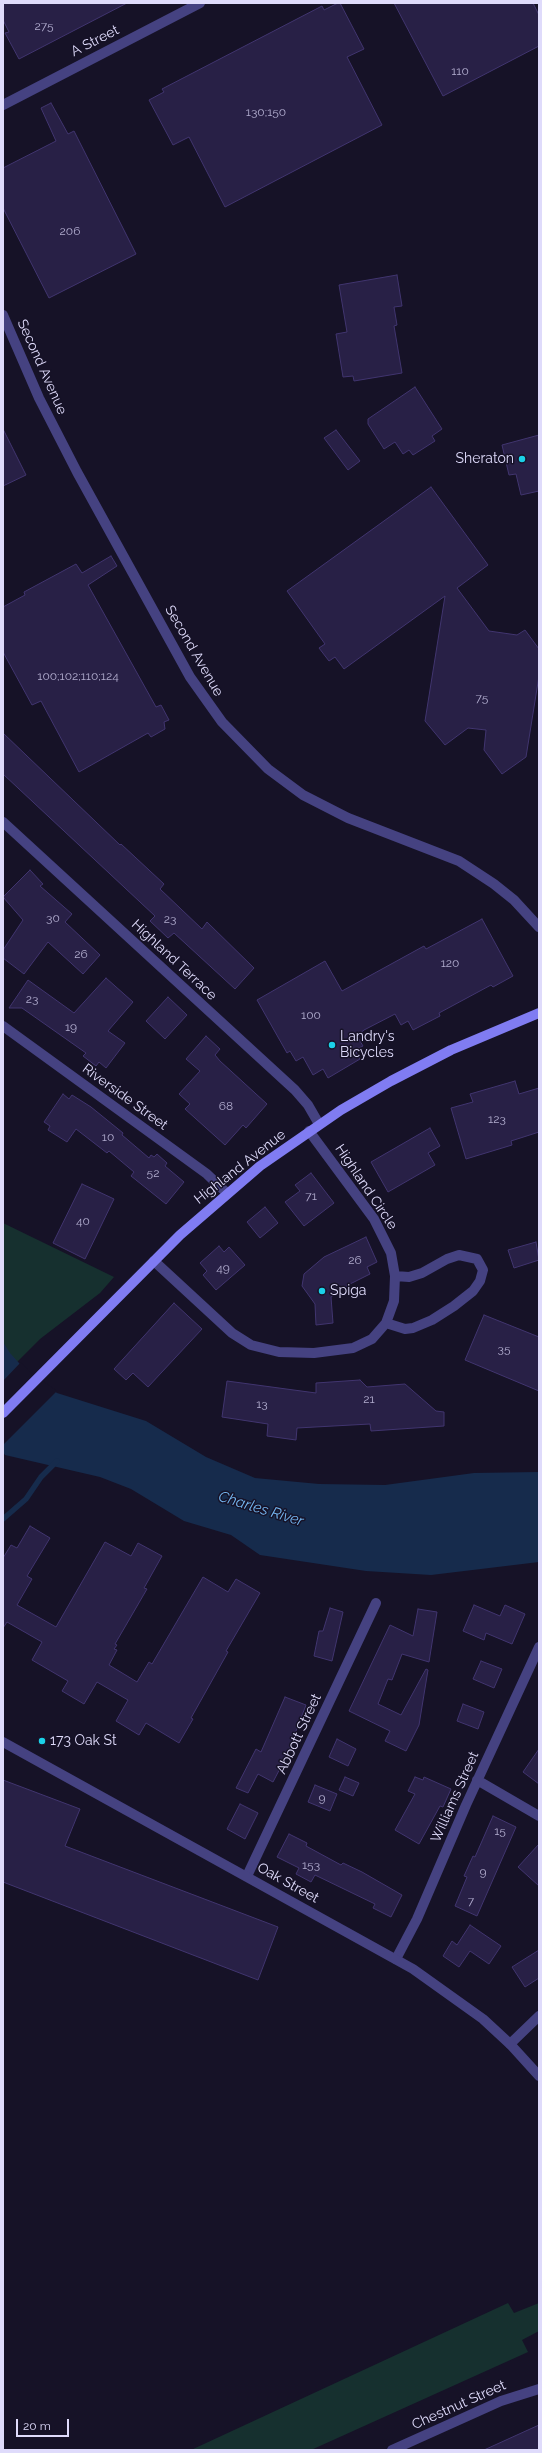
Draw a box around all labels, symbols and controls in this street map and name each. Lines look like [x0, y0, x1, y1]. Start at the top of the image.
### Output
house number: 275 [34, 19, 54, 33]
street label: A Street [68, 22, 122, 60]
house number: 110 [451, 64, 469, 78]
house number: 130;150 [246, 105, 286, 119]
house number: 206 [60, 224, 80, 238]
street label: Second Avenue [14, 317, 70, 417]
place label: Sheraton [456, 451, 514, 467]
marker: Sheraton [517, 454, 527, 464]
street label: Second Avenue [161, 603, 227, 699]
house number: 100;102;110;124 [37, 669, 119, 683]
house number: 75 [476, 691, 488, 705]
house number: 30 [46, 911, 60, 925]
house number: 23 [164, 912, 176, 926]
street label: Highland Terrace [128, 916, 220, 1004]
house number: 26 [74, 947, 88, 961]
house number: 120 [441, 956, 459, 970]
house number: 23 [26, 992, 38, 1006]
house number: 100 [301, 1008, 321, 1022]
house number: 19 [65, 1020, 77, 1034]
place label: Landry's Bicycles [340, 1029, 395, 1062]
marker: Landry's Bicycles [327, 1040, 337, 1050]
street label: Riverside Street [79, 1060, 171, 1134]
house number: 68 [219, 1099, 233, 1113]
house number: 123 [488, 1112, 506, 1126]
street label: Highland Avenue [191, 1126, 289, 1208]
house number: 10 [102, 1130, 114, 1144]
street label: Highland Circle [331, 1141, 401, 1233]
house number: 52 [147, 1166, 159, 1180]
house number: 71 [305, 1189, 317, 1203]
house number: 40 [76, 1214, 90, 1228]
house number: 26 [348, 1253, 362, 1267]
house number: 49 [216, 1261, 230, 1275]
place label: Spiga [330, 1283, 366, 1299]
marker: Spiga [317, 1286, 327, 1296]
house number: 35 [498, 1342, 510, 1356]
house number: 21 [363, 1392, 375, 1406]
house number: 13 [256, 1397, 268, 1411]
water label: Charles River [216, 1488, 306, 1530]
street label: Abbott Street [273, 1691, 325, 1777]
place label: 173 Oak St [50, 1733, 117, 1749]
marker: 173 Oak St [37, 1736, 47, 1746]
street label: Williams Street [427, 1749, 483, 1845]
house number: 9 [318, 1791, 326, 1805]
house number: 15 [494, 1824, 506, 1838]
house number: 153 [302, 1858, 320, 1872]
street label: Oak Street [254, 1859, 322, 1907]
house number: 9 [479, 1865, 487, 1879]
house number: 7 [468, 1894, 474, 1908]
street label: Chestnut Street [409, 2377, 509, 2433]
scale bar [18, 2411, 71, 2437]
text: 20 m [23, 2419, 51, 2433]

